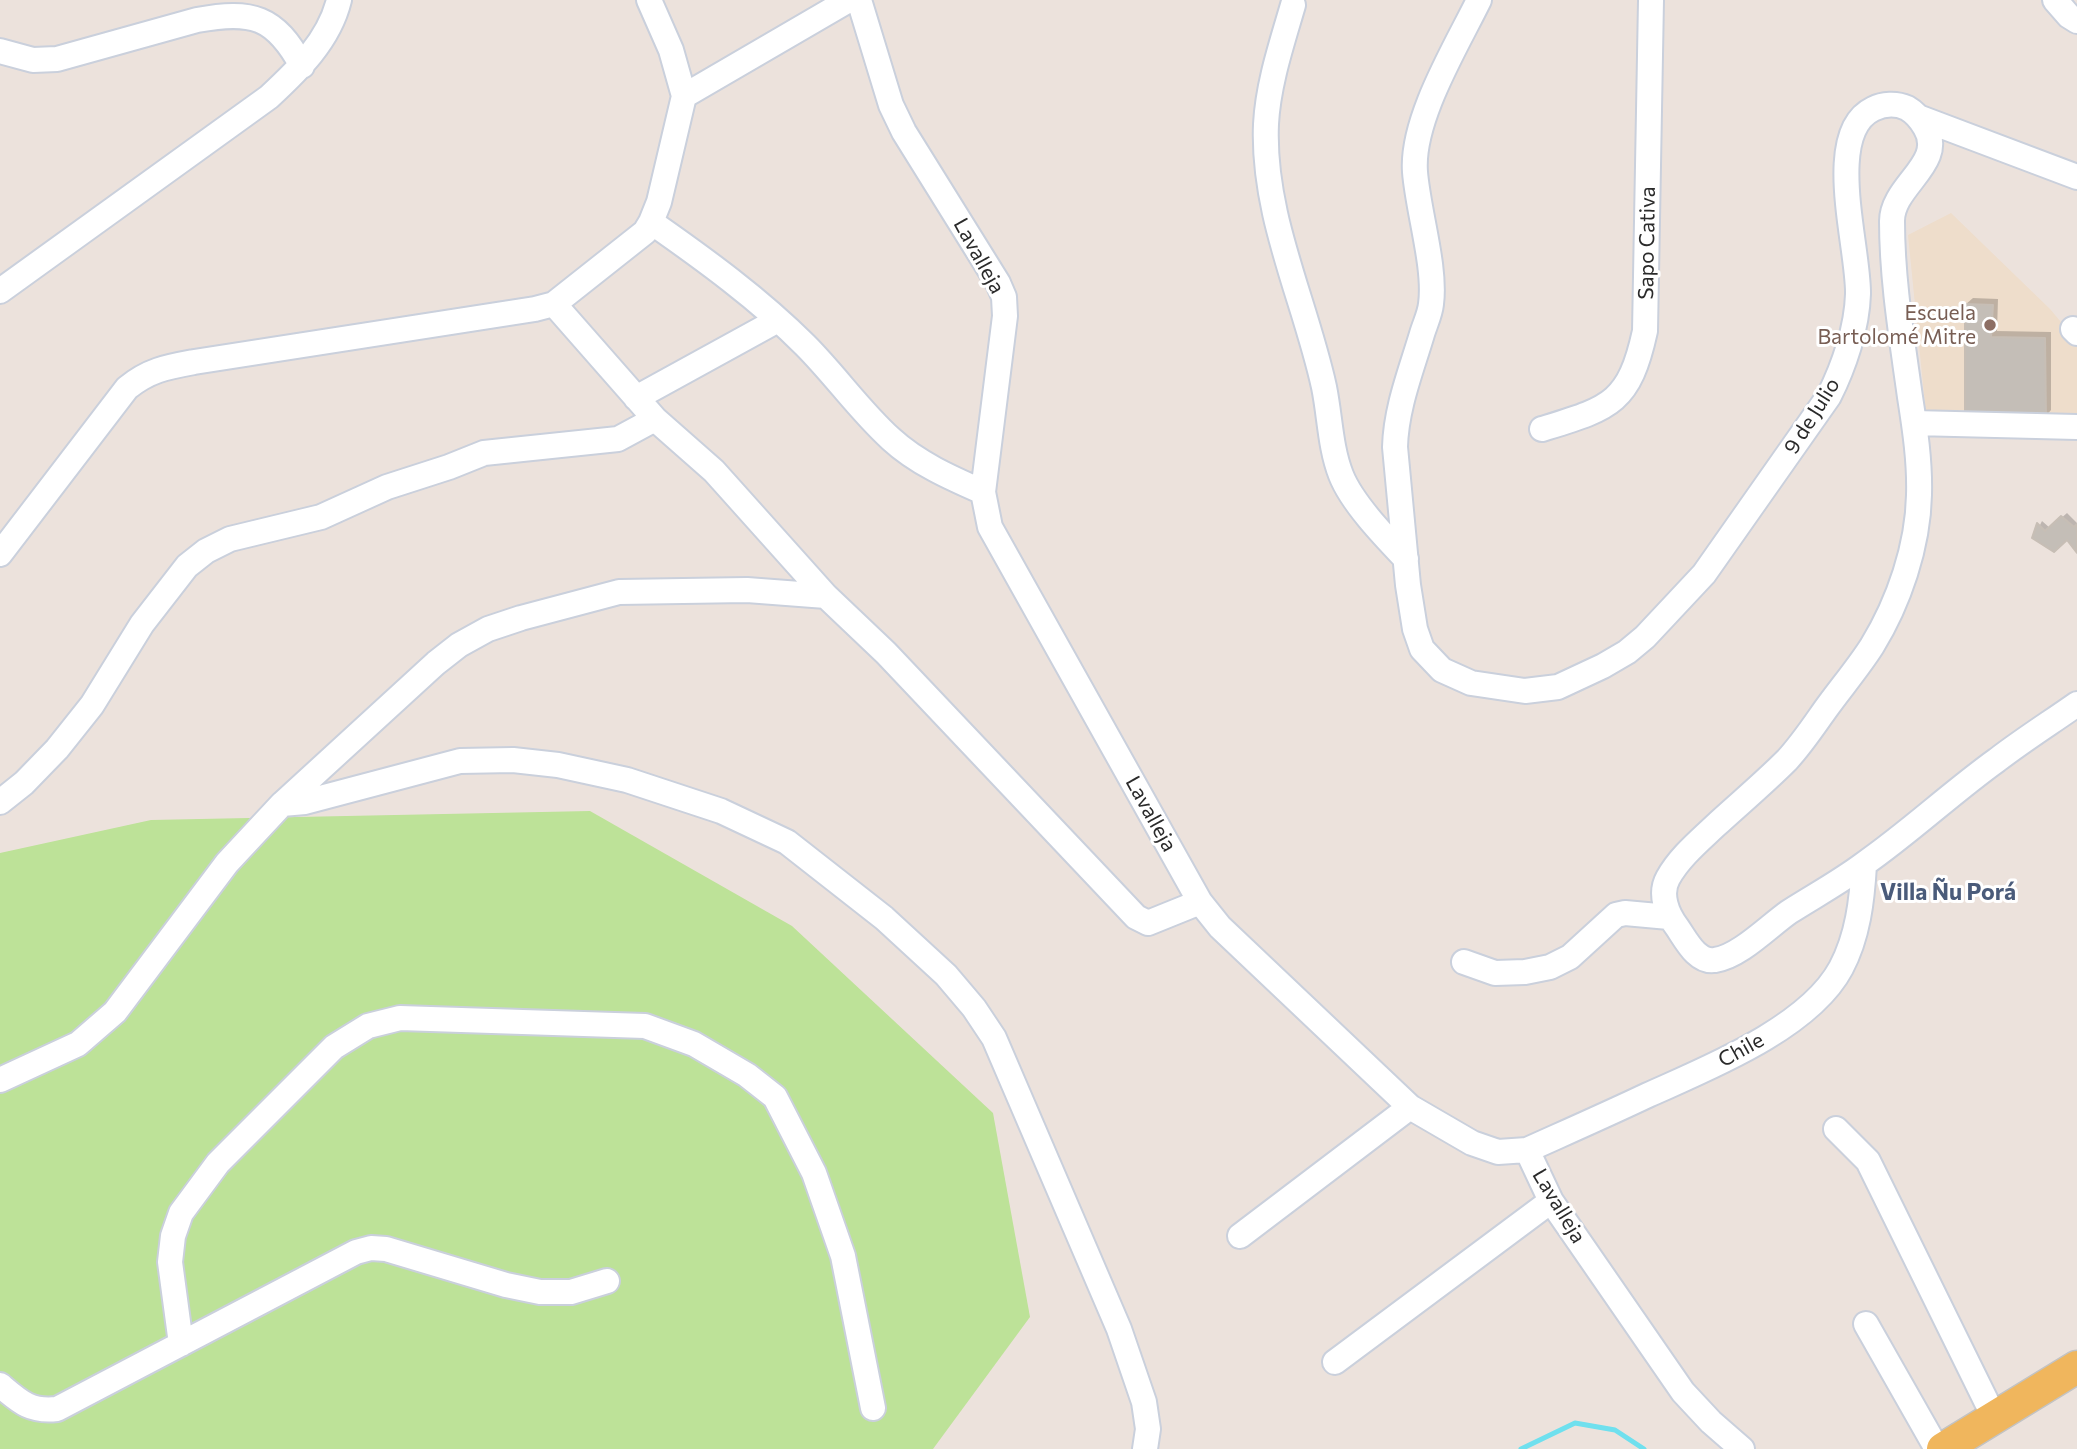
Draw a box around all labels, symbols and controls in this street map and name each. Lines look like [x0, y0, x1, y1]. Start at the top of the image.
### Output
street label: Sapo Cativa [1633, 186, 1661, 300]
street label: Lavalleja [948, 214, 1010, 298]
place label: Escuela Bartolomé Mitre [1818, 300, 1976, 350]
marker: Escuela Bartolomé Mitre [1982, 317, 1998, 333]
street label: 9 de Julio [1779, 373, 1845, 459]
street label: Lavalleja [1120, 772, 1182, 856]
district label: Villa Ñu Porá [1880, 878, 2016, 906]
street label: Chile [1714, 1027, 1768, 1073]
street label: Lavalleja [1527, 1164, 1591, 1248]

